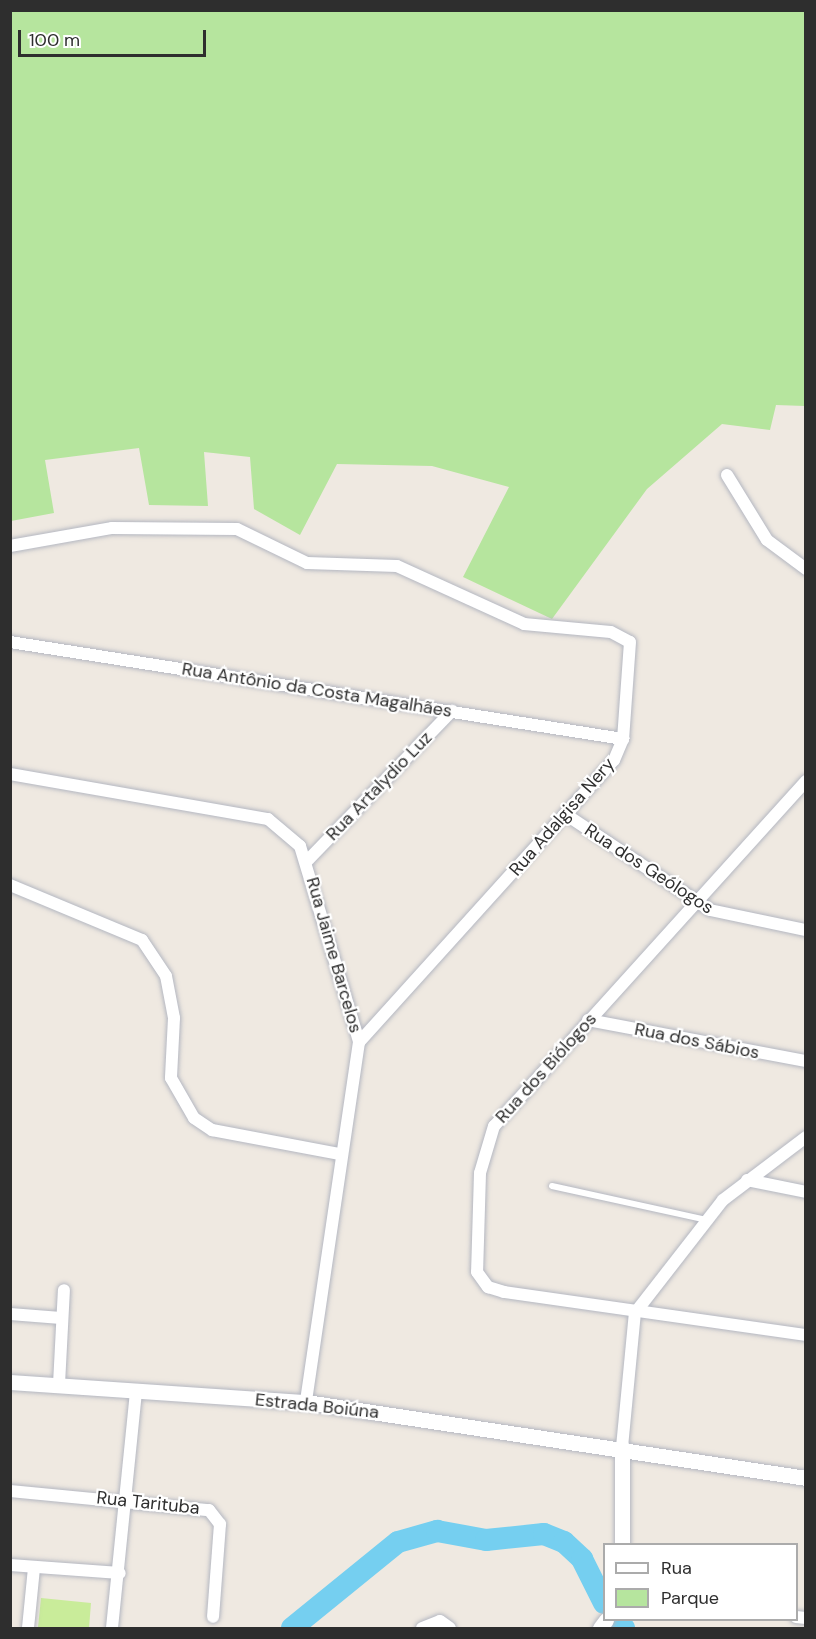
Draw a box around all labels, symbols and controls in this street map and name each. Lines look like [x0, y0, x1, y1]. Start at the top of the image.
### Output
scale bar [21, 18, 208, 56]
text: 100 m [29, 28, 80, 52]
street label: Rua Antônio da Costa Magalhães [180, 658, 454, 722]
street label: Rua Artalydio Luz [321, 727, 437, 845]
street label: Rua Adalgisa Nery [505, 754, 619, 880]
street label: Rua dos Geólogos [580, 819, 718, 919]
street label: Rua Jaime Barcelos [301, 875, 367, 1035]
street label: Rua dos Biólogos [491, 1008, 601, 1128]
street label: Rua dos Sábios [633, 1018, 761, 1064]
street label: Estrada Boiúna [254, 1389, 380, 1423]
street label: Rua Tarituba [95, 1487, 201, 1519]
legend [603, 1543, 798, 1621]
text: Rua [661, 1556, 692, 1580]
text: Parque [661, 1586, 719, 1610]

